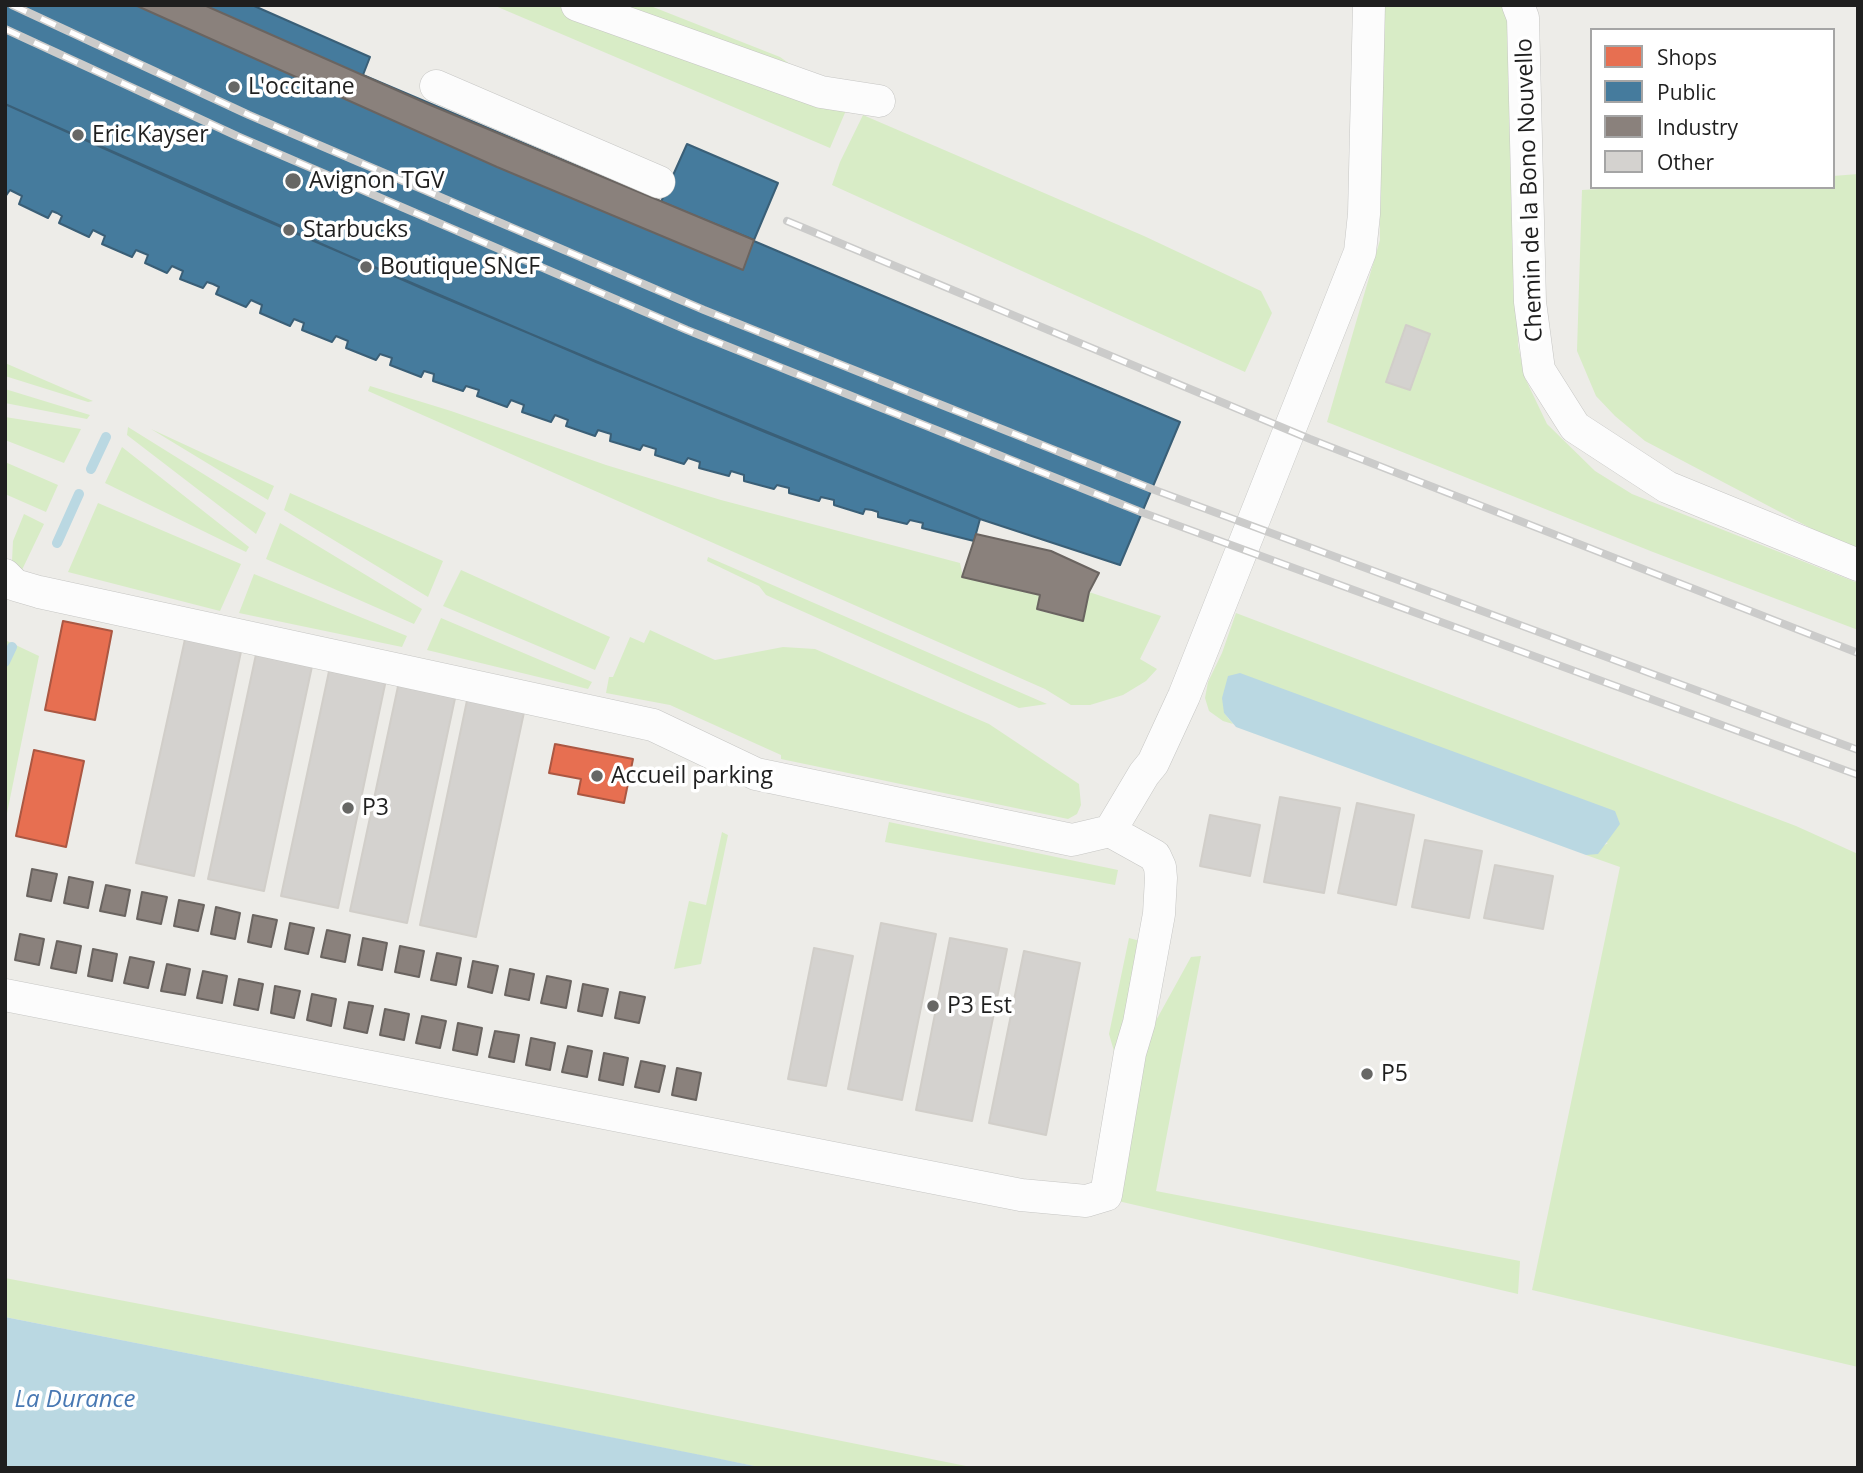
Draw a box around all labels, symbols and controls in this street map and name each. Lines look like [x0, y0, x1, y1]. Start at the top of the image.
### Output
legend [1590, 28, 1835, 189]
street label: Chemin de la Bono Nouvello [1511, 38, 1549, 342]
text: Shops [1657, 43, 1717, 71]
place label: L'occitane [248, 73, 355, 101]
text: Public [1657, 78, 1716, 106]
marker: L'occitane [226, 79, 242, 95]
text: Industry [1657, 113, 1738, 141]
place label: Eric Kayser [92, 121, 209, 149]
marker: Eric Kayser [70, 127, 86, 143]
text: Other [1657, 148, 1714, 176]
place label: Avignon TGV [309, 167, 444, 195]
marker: Avignon TGV [283, 171, 303, 191]
place label: Starbucks [303, 216, 408, 244]
marker: Starbucks [281, 222, 297, 238]
place label: Boutique SNCF [380, 253, 540, 281]
marker: Boutique SNCF [358, 259, 374, 275]
place label: Accueil parking [611, 762, 773, 790]
marker: Accueil parking [589, 768, 605, 784]
place label: P3 [362, 794, 389, 822]
marker: P3 [340, 800, 356, 816]
place label: P3 Est [947, 992, 1012, 1020]
marker: P3 Est [925, 998, 941, 1014]
place label: P5 [1381, 1060, 1408, 1088]
marker: P5 [1359, 1066, 1375, 1082]
water label: La Durance [15, 1386, 135, 1414]

